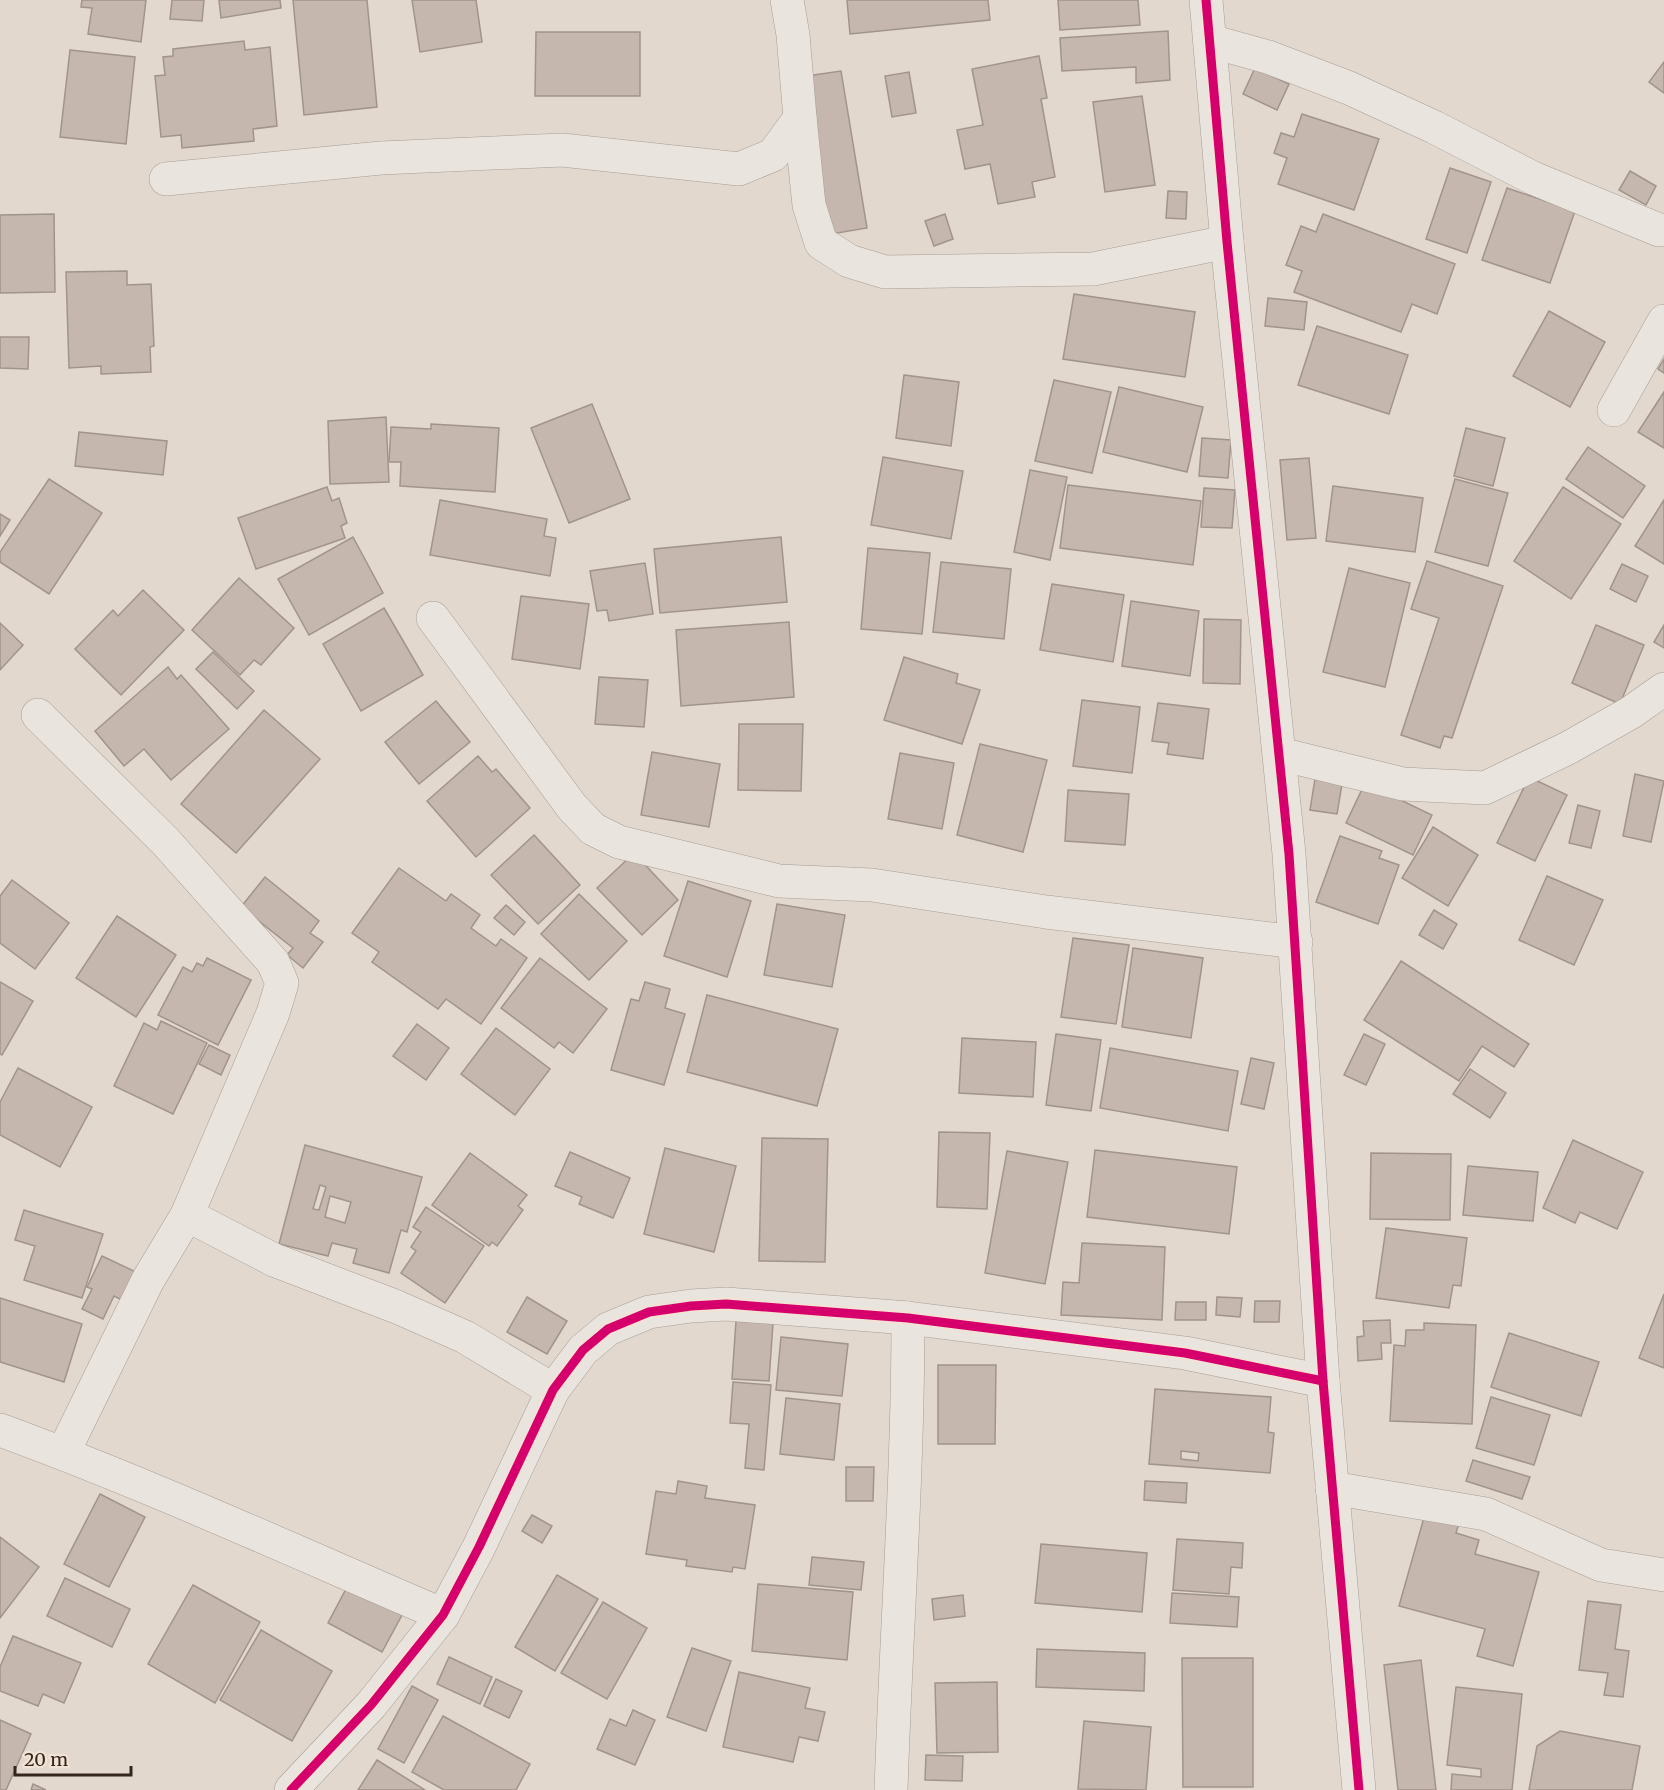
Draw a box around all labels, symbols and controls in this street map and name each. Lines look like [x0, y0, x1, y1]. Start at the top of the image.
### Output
scale bar [15, 1739, 130, 1777]
text: 20 m [24, 1748, 68, 1771]

